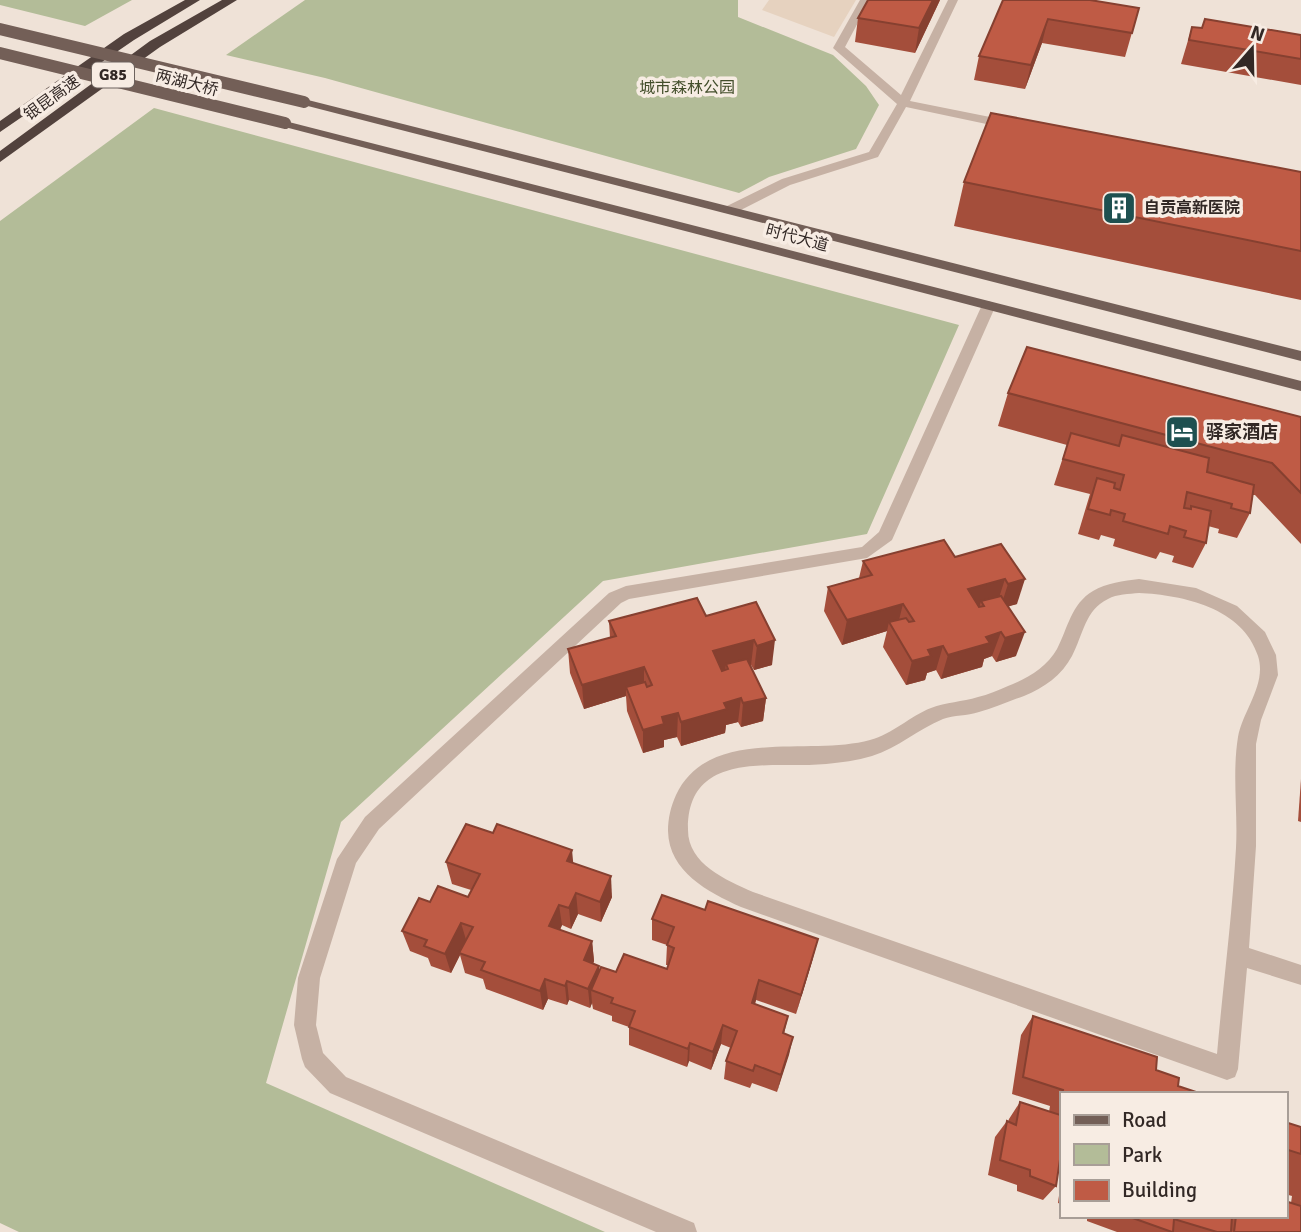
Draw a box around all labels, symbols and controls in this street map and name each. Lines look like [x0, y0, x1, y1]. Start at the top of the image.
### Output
north arrow [1217, 14, 1287, 84]
text: N [1247, 20, 1268, 48]
road number: G85 [92, 62, 134, 88]
street label: 两湖大桥 [154, 66, 220, 100]
street label: 银昆高速 [20, 71, 84, 125]
park label: 城市森林公园 [639, 78, 735, 98]
building icon: 自贡高新医院 [1100, 189, 1138, 227]
place label: 自贡高新医院 [1144, 198, 1240, 218]
street label: 时代大道 [763, 220, 831, 256]
hotel icon: 驿家酒店 [1163, 413, 1201, 451]
place label: 驿家酒店 [1206, 421, 1278, 443]
legend [1060, 1092, 1287, 1218]
text: Road [1122, 1107, 1167, 1133]
text: Park [1122, 1142, 1163, 1168]
text: Building [1122, 1177, 1197, 1203]

